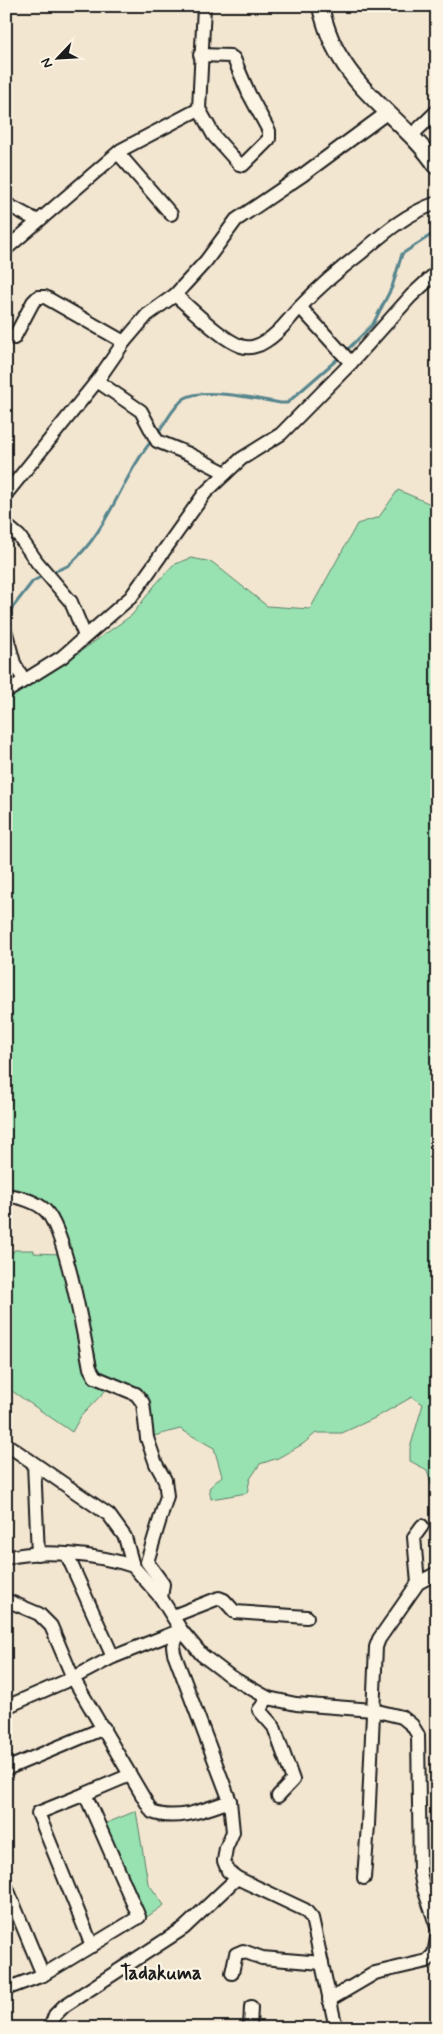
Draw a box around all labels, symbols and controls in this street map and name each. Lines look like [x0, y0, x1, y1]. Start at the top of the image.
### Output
north arrow [32, 32, 82, 82]
text: N [37, 55, 57, 71]
district label: Tadakuma [120, 1961, 202, 1986]

